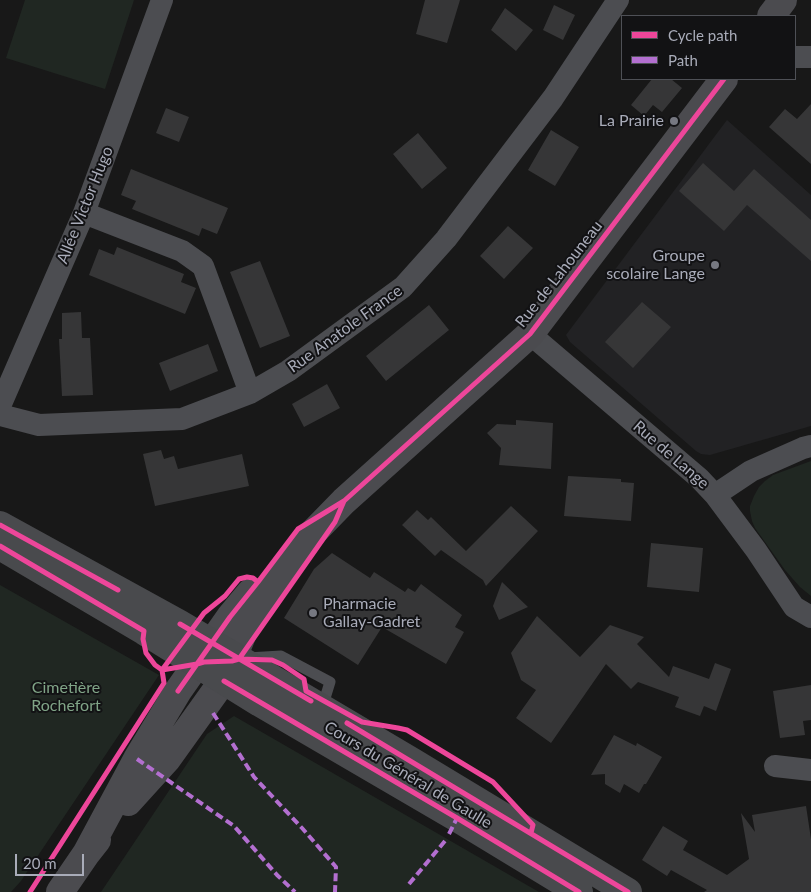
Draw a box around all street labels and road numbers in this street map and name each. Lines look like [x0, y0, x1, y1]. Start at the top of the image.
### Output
street label: Allée Victor Hugo [53, 144, 117, 266]
street label: Rue de Lahouneau [511, 217, 607, 331]
street label: Rue Anatole France [284, 281, 406, 377]
street label: Rue de Lange [629, 417, 713, 493]
street label: Cours du Général de Gaulle [321, 717, 495, 833]

